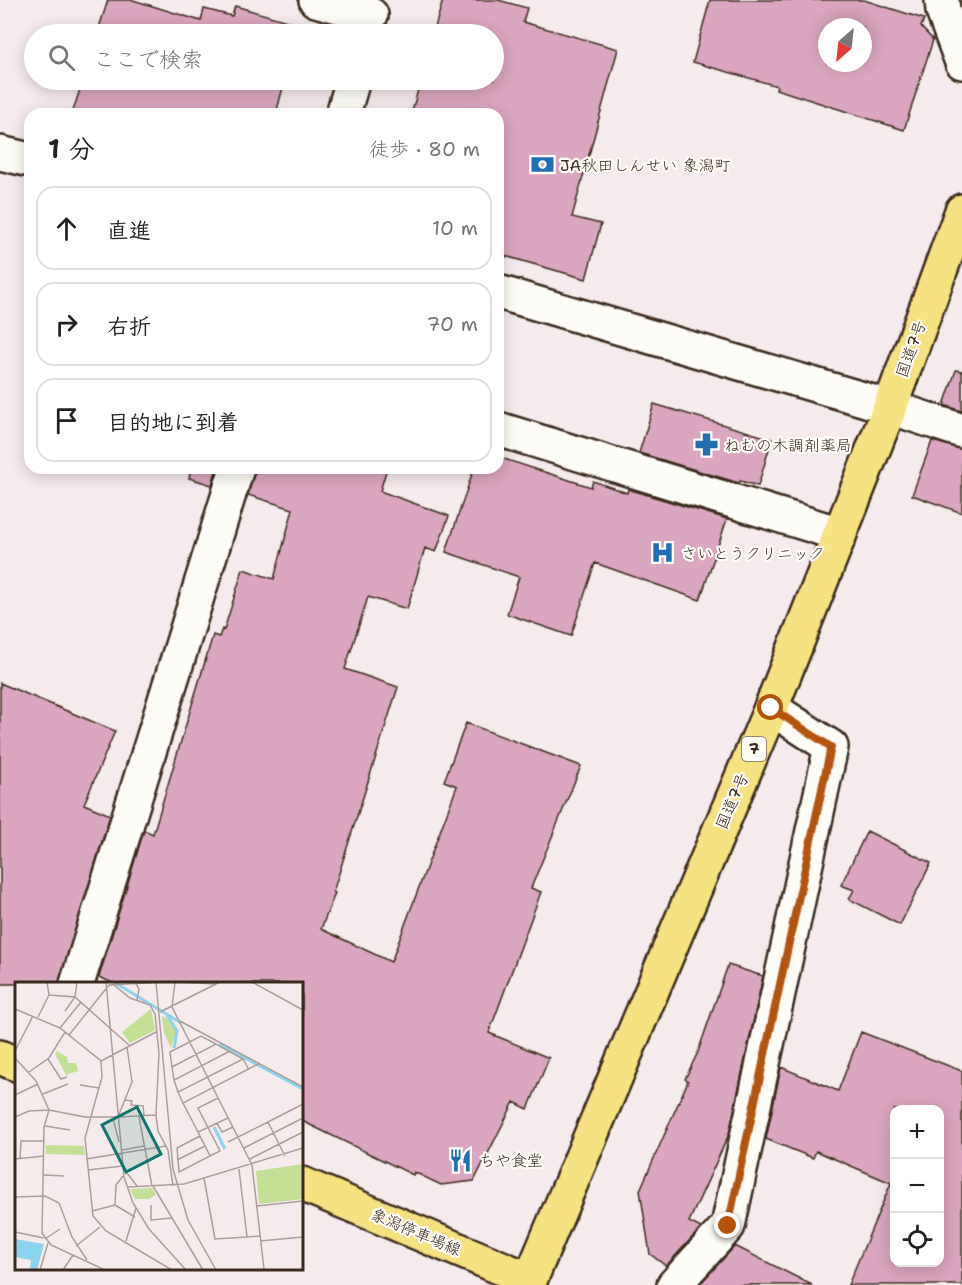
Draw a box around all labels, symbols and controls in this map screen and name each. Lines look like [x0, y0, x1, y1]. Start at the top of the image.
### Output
north arrow [818, 18, 872, 72]
search box [24, 24, 504, 90]
icon: search [45, 41, 78, 74]
text: ここで検索 [93, 45, 203, 74]
text: 1 分 [48, 131, 95, 166]
text: 徒歩 · 80 m [369, 136, 480, 162]
bank icon: JA秋田しんせい 象潟町 [529, 152, 555, 178]
place label: JA秋田しんせい 象潟町 [560, 155, 731, 176]
icon: ahead [50, 212, 83, 245]
text: 10 m [432, 215, 478, 241]
text: 直進 [107, 216, 151, 245]
icon: right [50, 308, 83, 341]
text: 70 m [426, 311, 478, 337]
text: 右折 [107, 312, 151, 341]
street label: 国道7号 [891, 318, 931, 380]
icon: arrive [50, 404, 83, 437]
text: 目的地に到着 [107, 408, 239, 437]
pharmacy icon: ねむの木調剤薬局 [693, 432, 719, 458]
place label: ねむの木調剤薬局 [724, 435, 852, 456]
hospital icon: さいとうクリニック [650, 540, 676, 566]
place label: さいとうクリニック [681, 543, 825, 564]
route start [757, 694, 783, 720]
road number: 7 [742, 737, 766, 761]
street label: 国道7号 [711, 770, 753, 832]
inset map [15, 982, 303, 1270]
map controls [890, 1105, 944, 1267]
button: + [890, 1105, 944, 1159]
restaurant icon: ちや食堂 [448, 1147, 474, 1173]
place label: ちや食堂 [479, 1150, 543, 1171]
button: − [890, 1159, 944, 1213]
street label: 象潟停車場線 [368, 1204, 464, 1260]
route end [714, 1212, 740, 1238]
button: locate [890, 1213, 944, 1267]

